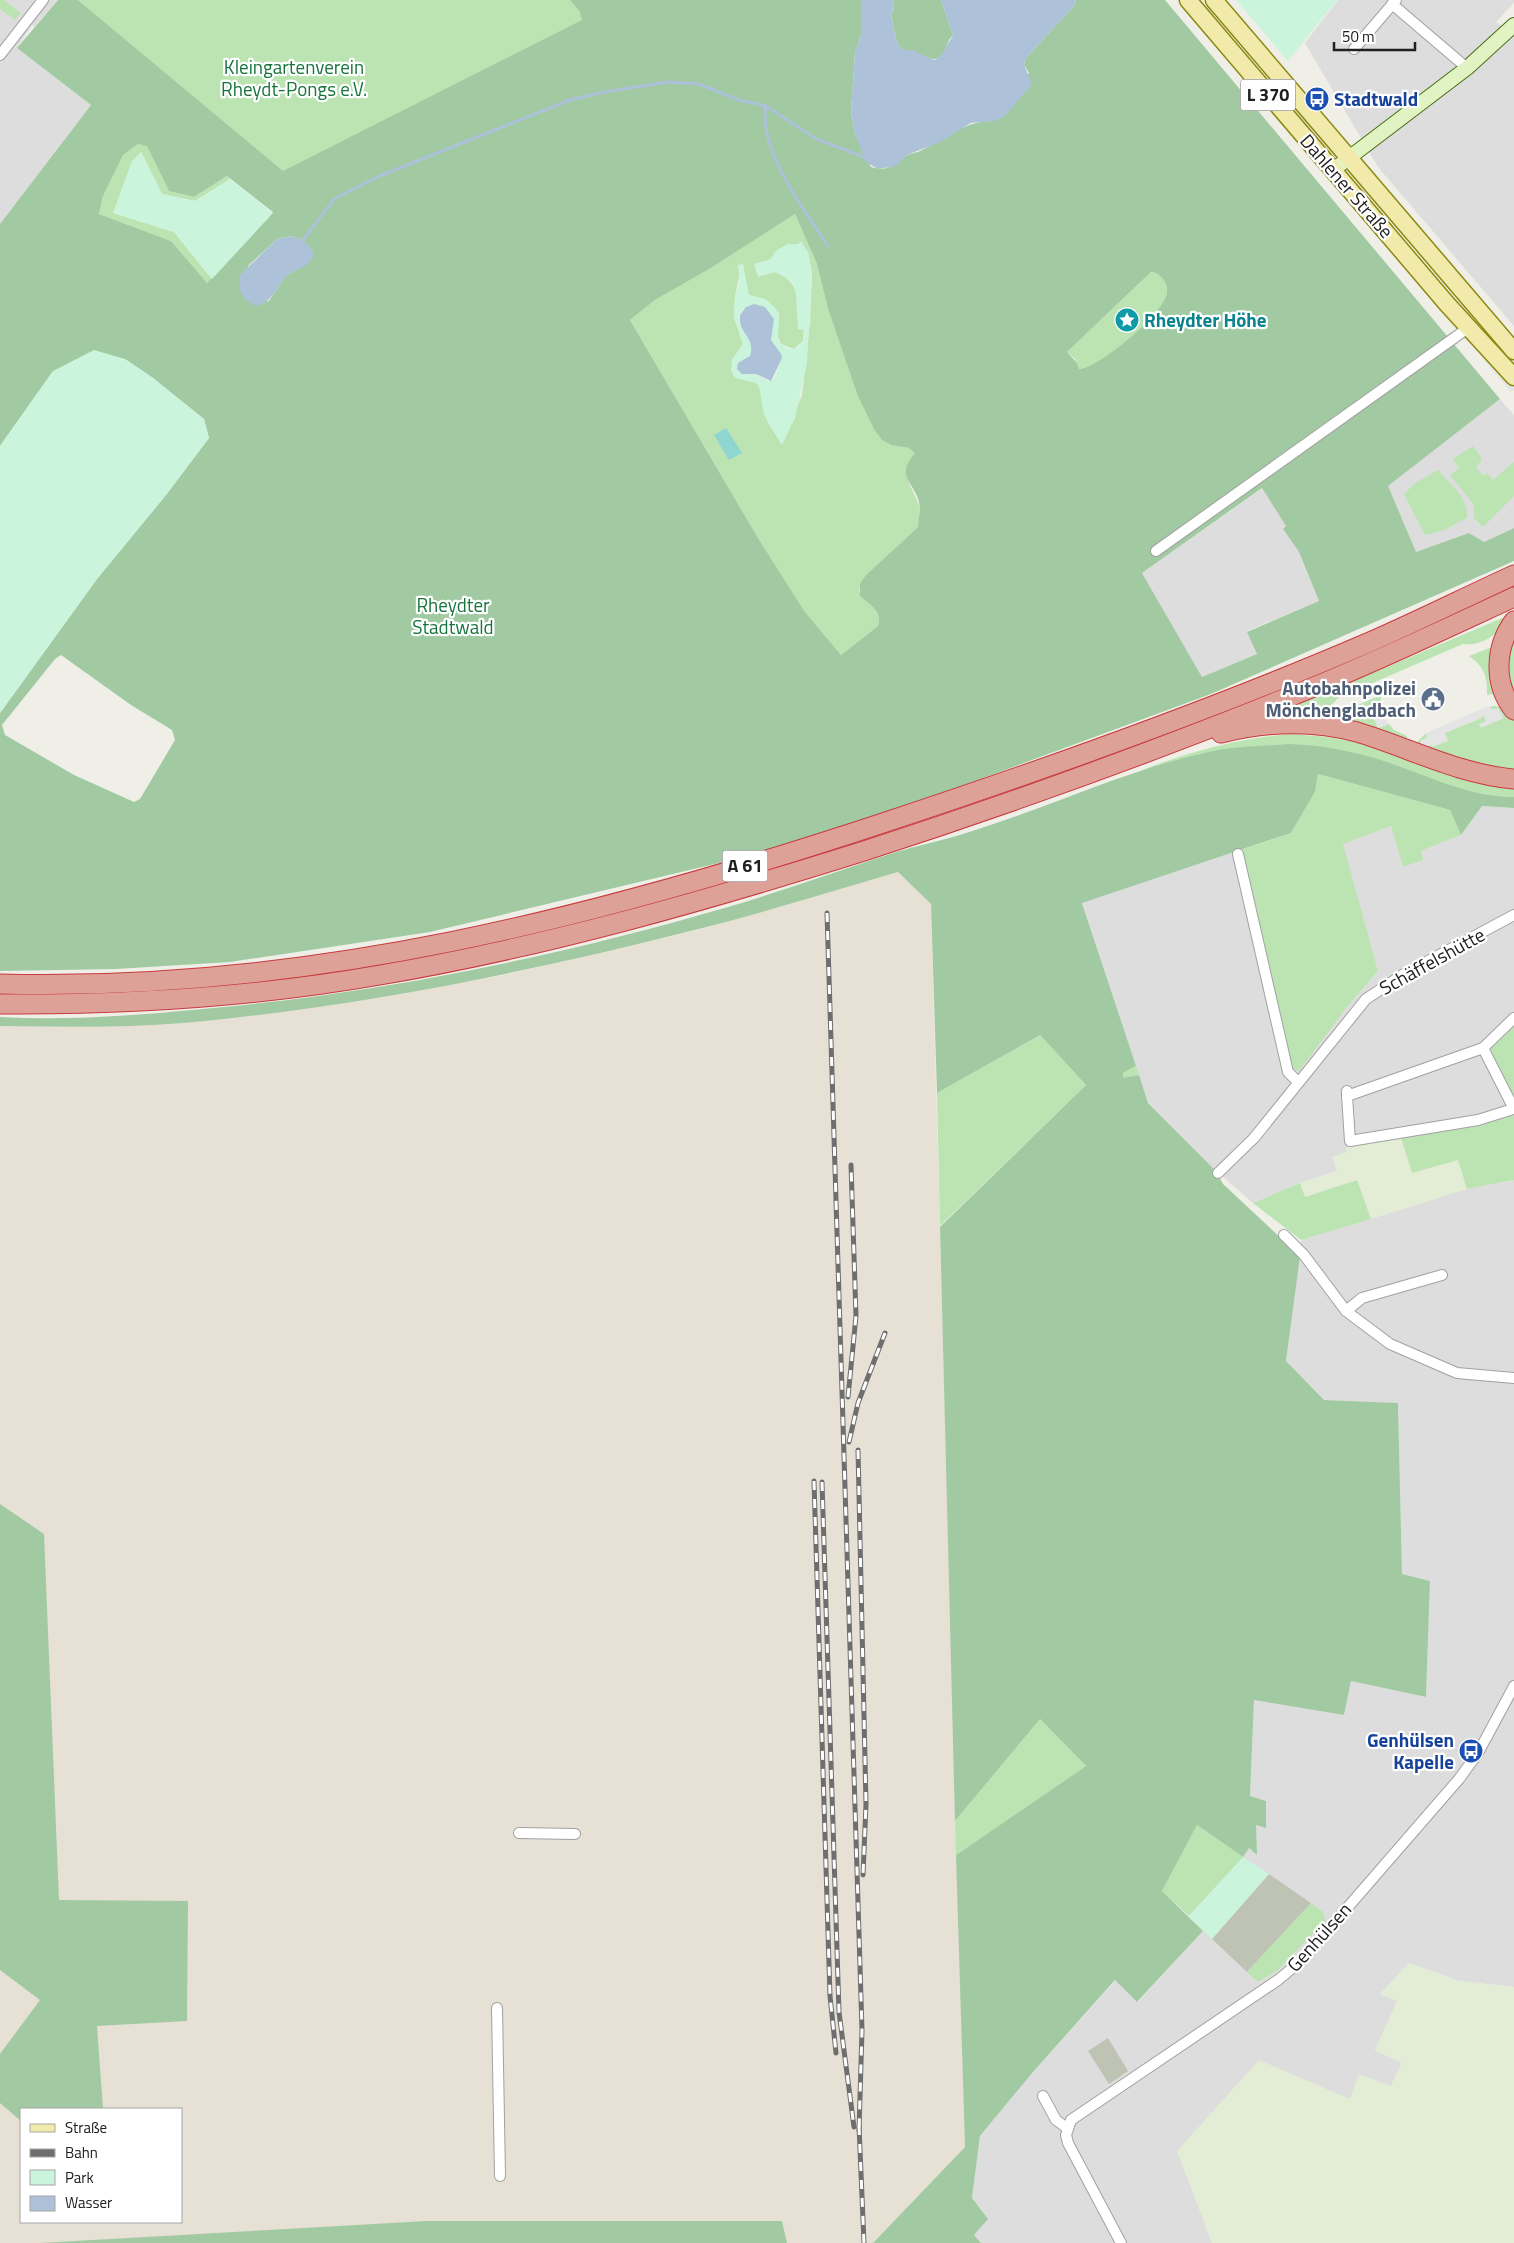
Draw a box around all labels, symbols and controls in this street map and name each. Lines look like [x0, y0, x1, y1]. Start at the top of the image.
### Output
scale bar [1334, 20, 1415, 52]
text: 50 m [1342, 25, 1375, 48]
park label: Kleingartenverein Rheydt-Pongs e.V. [221, 52, 367, 103]
road number: L 370 [1240, 80, 1296, 110]
place label: Stadtwald [1334, 84, 1418, 113]
bus stop icon: Stadtwald [1304, 86, 1330, 112]
street label: Dahlener Straße [1294, 127, 1401, 244]
place label: Rheydter Höhe [1144, 305, 1267, 334]
place icon: Rheydter Höhe [1114, 307, 1140, 333]
park label: Rheydter Stadtwald [412, 590, 494, 641]
place label: Autobahnpolizei Mönchengladbach [1266, 673, 1416, 724]
public building icon: Autobahnpolizei Mönchengladbach [1420, 686, 1446, 712]
road number: A 61 [722, 850, 768, 881]
street label: Schäffelshütte [1374, 920, 1490, 1002]
place label: Genhülsen Kapelle [1367, 1725, 1454, 1776]
bus stop icon: Genhülsen Kapelle [1458, 1738, 1484, 1764]
street label: Genhülsen [1279, 1895, 1358, 1978]
legend [20, 2108, 182, 2223]
text: Straße [65, 2116, 107, 2139]
text: Bahn [65, 2141, 98, 2164]
text: Park [65, 2166, 94, 2189]
text: Wasser [65, 2191, 112, 2214]

